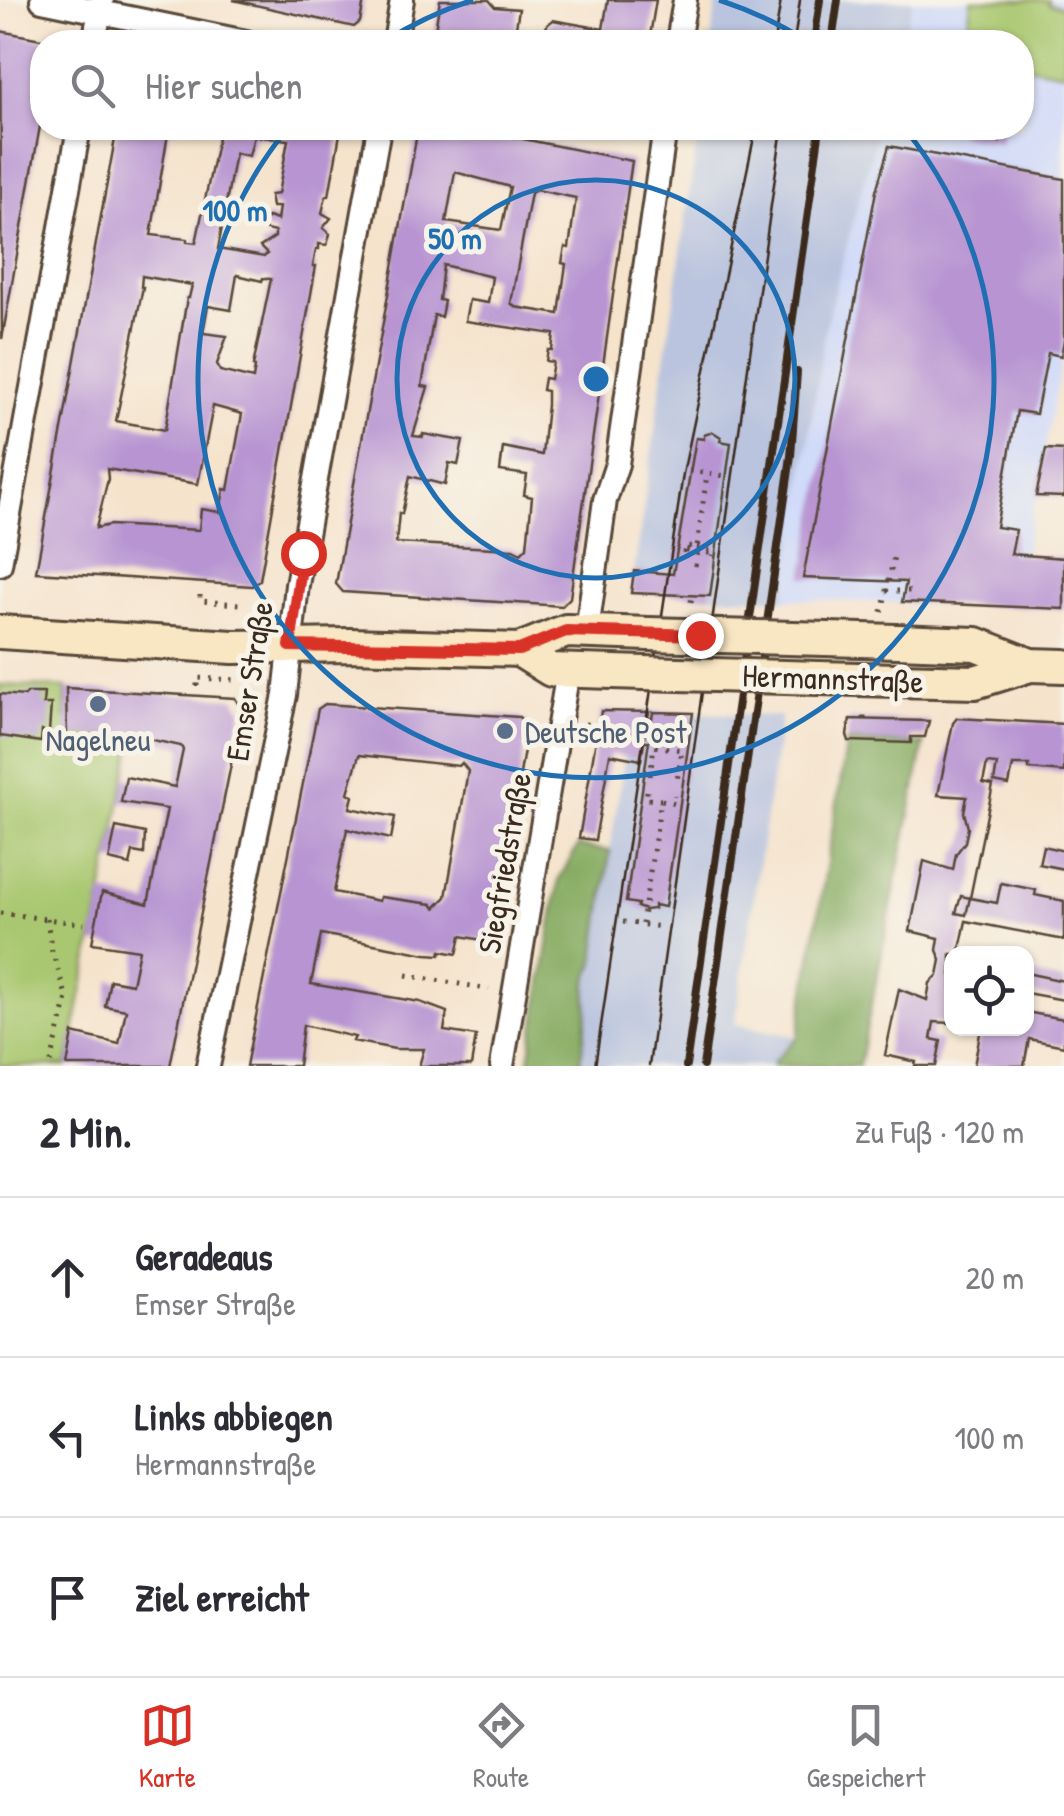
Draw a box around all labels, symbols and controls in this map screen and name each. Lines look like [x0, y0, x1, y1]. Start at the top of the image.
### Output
search box [30, 30, 1034, 140]
icon: search [65, 58, 120, 113]
text: Hier suchen [145, 59, 303, 111]
text: 100 m [202, 190, 268, 230]
text: 50 m [428, 218, 482, 258]
centre of rings [578, 361, 614, 397]
route start [281, 531, 327, 577]
street label: Emser Straße [215, 598, 283, 764]
route end [678, 613, 724, 659]
street label: Hermannstraße [742, 653, 925, 703]
marker: Nagelneu [87, 693, 109, 715]
place label: Deutsche Post [525, 710, 688, 753]
place label: Nagelneu [45, 718, 151, 761]
marker: Deutsche Post [494, 720, 516, 742]
street label: Siegfriedstraße [467, 769, 541, 957]
map controls [944, 946, 1034, 1036]
button: locate [944, 946, 1034, 1036]
text: 2 Min. [40, 1103, 132, 1160]
text: Zu Fuß · 120 m [855, 1110, 1024, 1153]
text: Geradeaus [135, 1230, 273, 1282]
icon: ahead [40, 1250, 95, 1305]
text: 20 m [966, 1256, 1024, 1299]
text: Emser Straße [135, 1282, 296, 1325]
text: Links abbiegen [135, 1390, 333, 1442]
icon: left [40, 1410, 95, 1465]
text: 100 m [955, 1416, 1024, 1459]
text: Hermannstraße [135, 1442, 316, 1485]
icon: arrive [40, 1570, 95, 1625]
text: Ziel erreicht [135, 1571, 309, 1623]
tab: Karte [139, 1698, 196, 1796]
tab: Route [473, 1698, 529, 1796]
tab: Gespeichert [806, 1698, 925, 1796]

